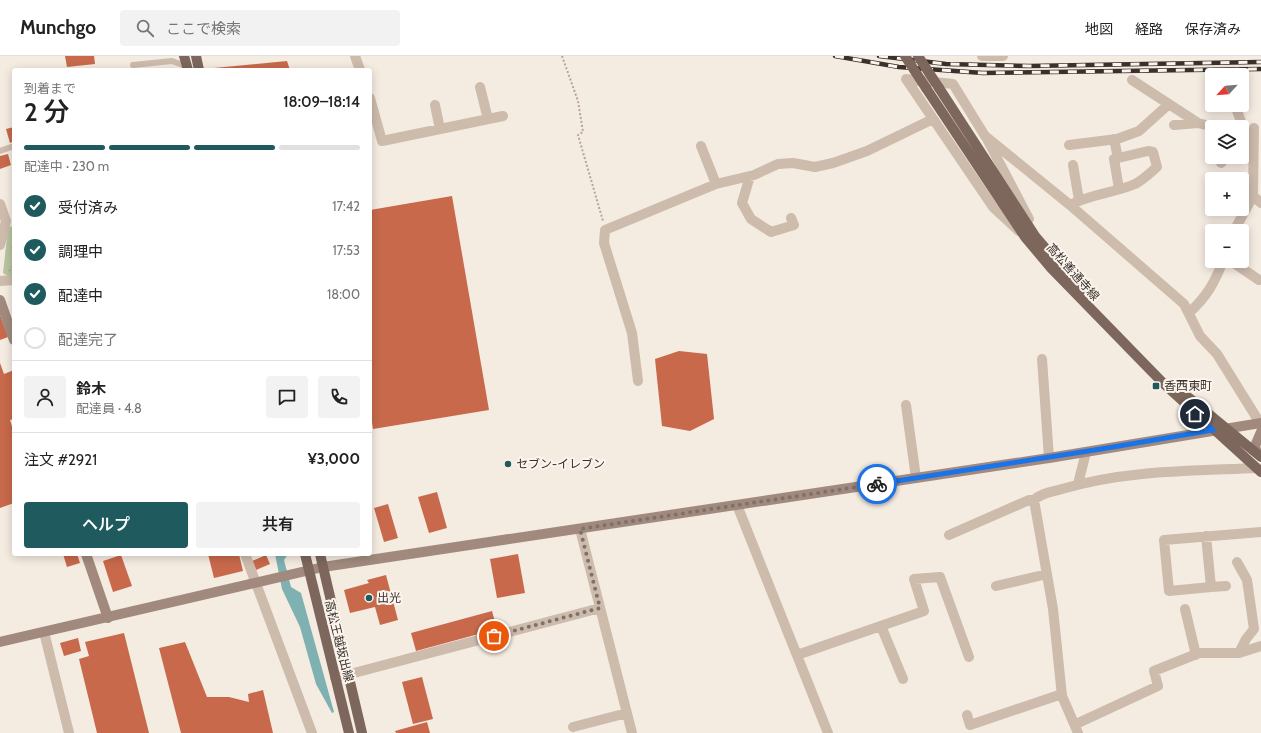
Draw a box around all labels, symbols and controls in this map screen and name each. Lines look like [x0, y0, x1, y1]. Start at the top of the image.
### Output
search box [120, 10, 400, 46]
text: Munchgo [20, 16, 96, 39]
icon: search [134, 17, 156, 39]
text: ここで検索 [166, 20, 241, 38]
text: 地図 [1085, 20, 1113, 38]
text: 経路 [1135, 20, 1163, 38]
text: 保存済み [1185, 20, 1241, 38]
north arrow [1205, 68, 1249, 112]
map controls [1205, 68, 1249, 268]
text: 到着まで [24, 80, 76, 96]
text: 18:09–18:14 [283, 93, 360, 111]
text: 2 分 [24, 96, 70, 128]
button: layers [1205, 120, 1249, 164]
text: 配達中 · 230 m [24, 158, 109, 174]
button: + [1205, 172, 1249, 216]
icon: check [24, 195, 46, 217]
text: 17:42 [332, 198, 360, 214]
text: 受付済み [58, 199, 118, 217]
button: − [1205, 224, 1249, 268]
icon: check [24, 239, 46, 261]
street label: 高松善通寺線 [1044, 240, 1103, 303]
text: 17:53 [332, 242, 360, 258]
text: 調理中 [58, 243, 103, 261]
icon: check [24, 283, 46, 305]
text: 18:00 [327, 286, 360, 302]
text: 配達中 [58, 287, 103, 305]
text: 配達完了 [58, 331, 118, 349]
button: person [24, 376, 66, 418]
button: chat [266, 376, 308, 418]
button: phone [318, 376, 360, 418]
place label: 香西東町 [1164, 378, 1212, 393]
text: 鈴木 [76, 380, 106, 398]
marker: 香西東町 [1151, 381, 1161, 391]
pin [1178, 397, 1212, 431]
text: 配達員 · 4.8 [76, 400, 142, 416]
icon: home [1184, 403, 1206, 425]
text: ¥3,000 [308, 450, 360, 468]
text: 注文 #2921 [24, 451, 97, 469]
place label: セブン-イレブン [516, 456, 605, 471]
marker: セブン-イレブン [503, 459, 513, 469]
courier [857, 464, 897, 504]
icon: bike [866, 473, 888, 495]
button: ヘルプ [24, 502, 188, 548]
button: 共有 [196, 502, 360, 548]
place label: 出光 [377, 590, 401, 605]
marker: 出光 [364, 593, 374, 603]
street label: 高松王越坂出線 [322, 598, 357, 683]
pin [477, 619, 511, 653]
icon: bag [483, 625, 505, 647]

